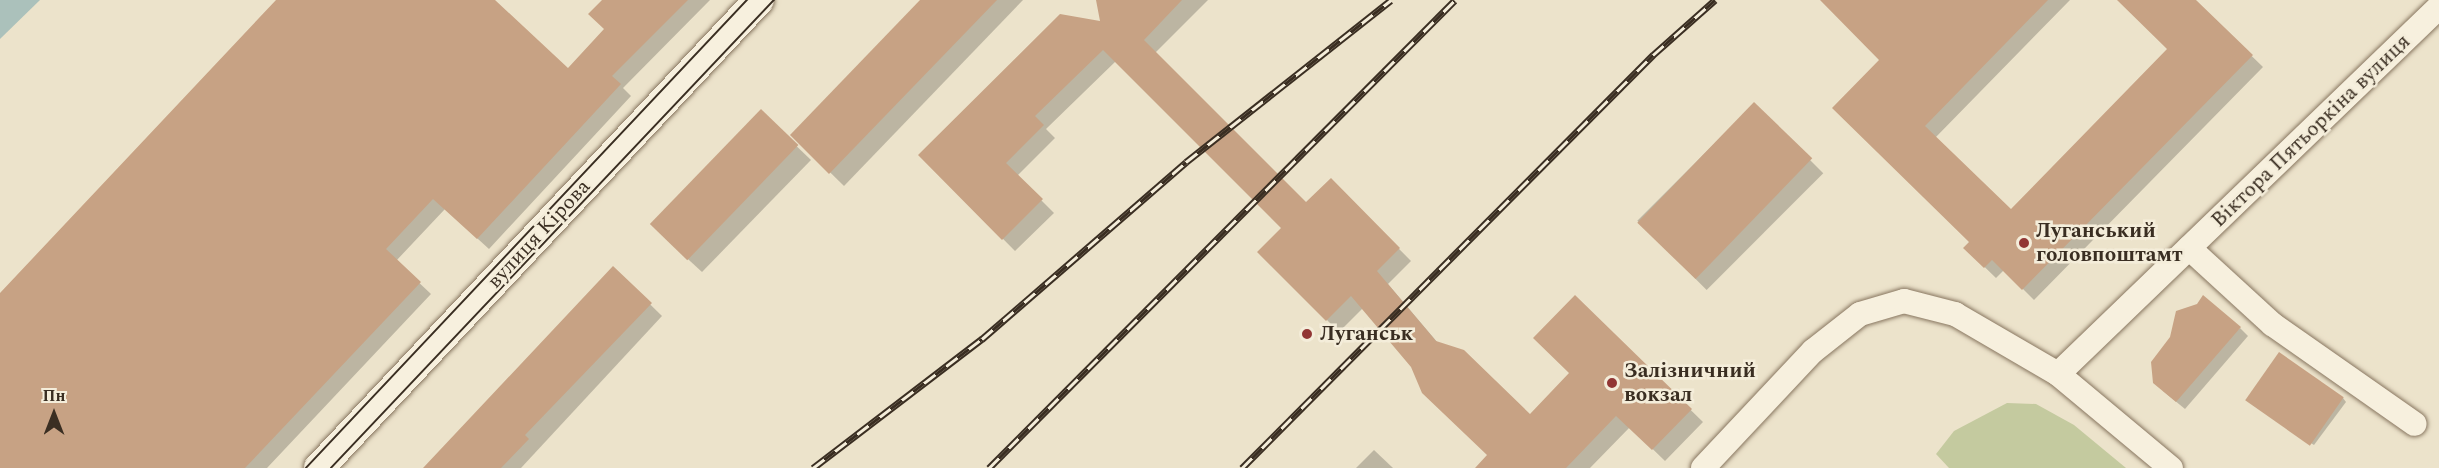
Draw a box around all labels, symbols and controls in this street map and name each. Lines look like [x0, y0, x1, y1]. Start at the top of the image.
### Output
street label: Віктора Пятьоркіна вулиця [2206, 29, 2416, 233]
street label: вулиця Кірова [482, 174, 596, 294]
place label: Луганський головпоштамт [2036, 218, 2183, 268]
marker: Луганський головпоштамт [2017, 236, 2031, 250]
place label: Луганськ [1320, 321, 1413, 347]
marker: Луганськ [1298, 325, 1316, 343]
place label: Залізничний вокзал [1624, 358, 1756, 408]
marker: Залізничний вокзал [1605, 376, 1619, 390]
north arrow [24, 384, 84, 444]
text: Пн [42, 384, 66, 408]

